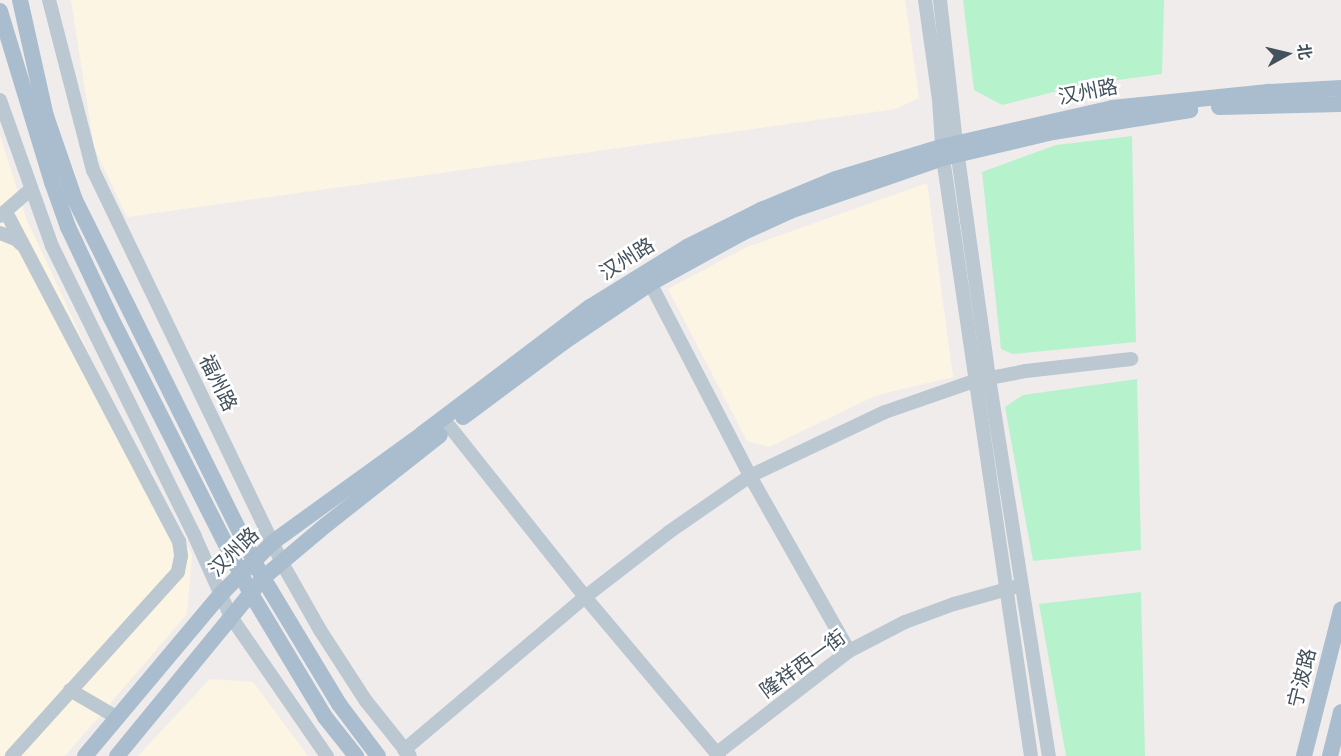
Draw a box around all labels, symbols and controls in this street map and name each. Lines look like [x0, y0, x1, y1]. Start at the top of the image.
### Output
north arrow [1257, 24, 1317, 84]
text: 北 [1294, 42, 1316, 61]
street label: 汉州路 [1056, 74, 1120, 110]
street label: 汉州路 [595, 233, 659, 285]
street label: 福州路 [194, 351, 242, 415]
street label: 汉州路 [204, 523, 264, 581]
street label: 隆祥西一街 [755, 625, 851, 703]
street label: 宁波路 [1283, 646, 1321, 710]

